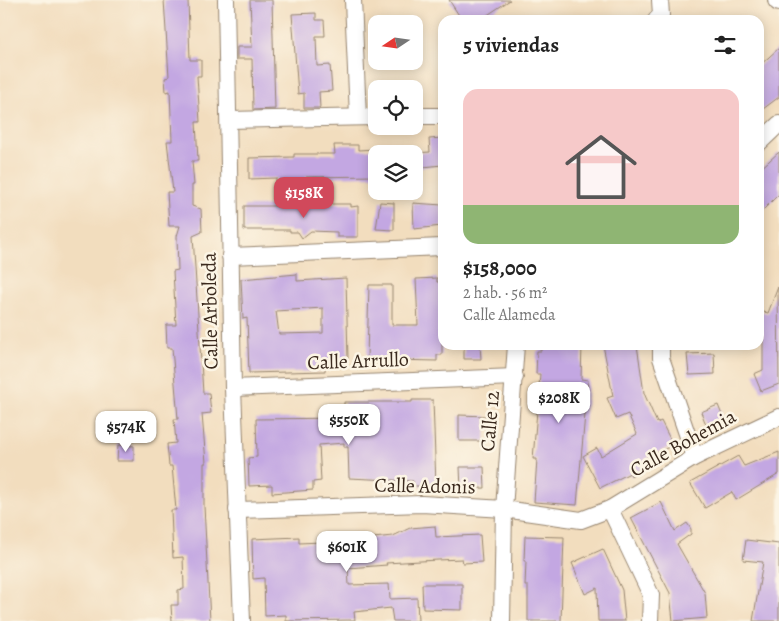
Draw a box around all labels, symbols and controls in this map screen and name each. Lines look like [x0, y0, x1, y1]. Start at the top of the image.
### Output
north arrow [368, 15, 422, 70]
map controls [368, 15, 423, 200]
text: 5 viviendas [463, 31, 559, 59]
icon: filters [711, 31, 739, 59]
button: locate [368, 80, 423, 135]
icon: home [556, 122, 646, 212]
button: layers [368, 145, 423, 200]
pin: $158K [269, 176, 339, 219]
text: $158K [285, 182, 323, 204]
street label: Calle Arboleda [195, 251, 225, 370]
text: $158,000 [463, 254, 537, 282]
text: 2 hab. · 56 m² [463, 282, 547, 304]
text: Calle Alameda [463, 304, 556, 326]
street label: Calle Arrullo [307, 346, 409, 376]
pin: $208K [524, 382, 594, 424]
text: $208K [538, 387, 580, 409]
street label: Calle 12 [474, 389, 506, 452]
street label: Calle Bohemia [625, 402, 742, 483]
pin: $550K [314, 404, 384, 446]
text: $550K [329, 409, 369, 431]
pin: $574K [91, 410, 161, 453]
text: $574K [106, 416, 146, 438]
street label: Calle Adonis [374, 472, 476, 500]
pin: $601K [312, 530, 382, 573]
text: $601K [327, 536, 367, 558]

